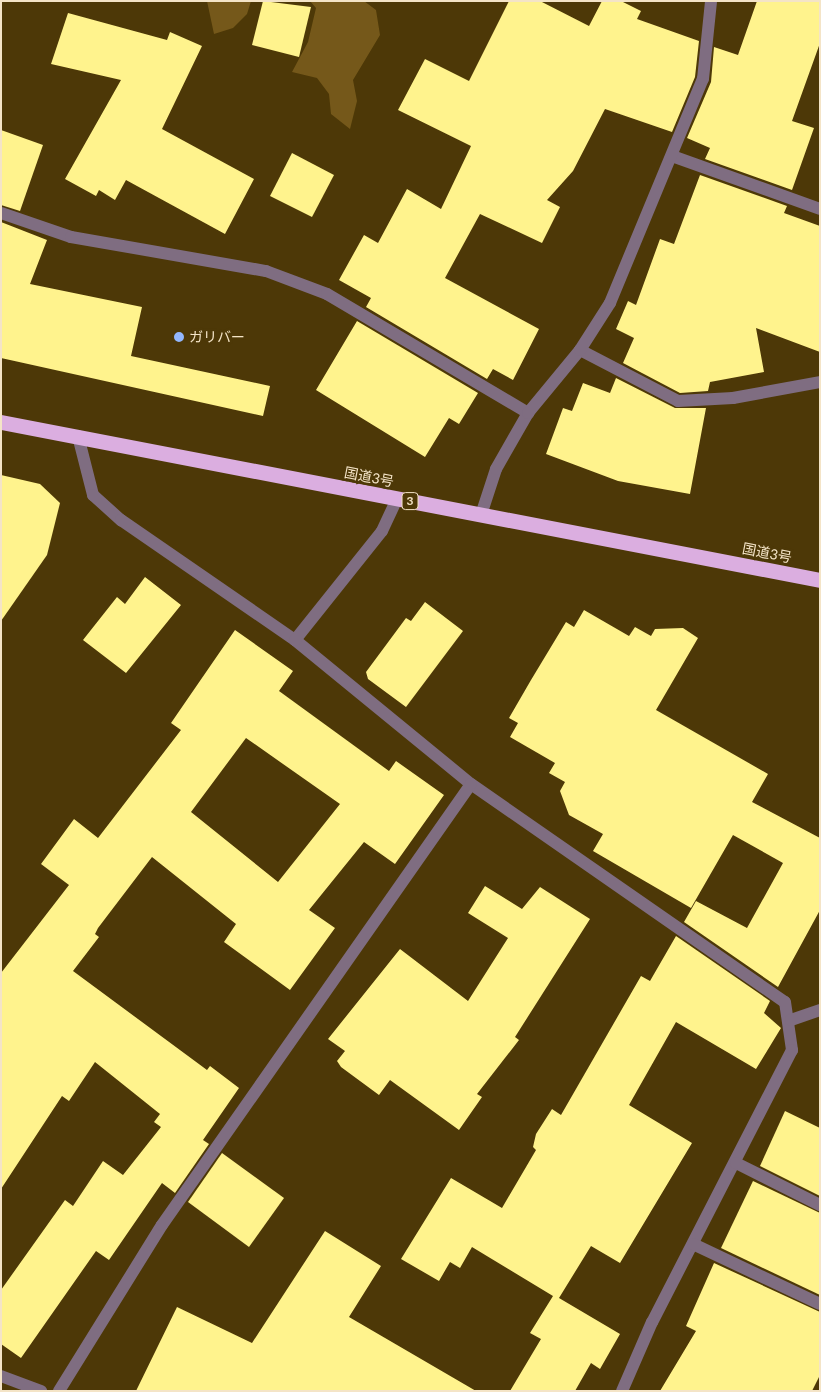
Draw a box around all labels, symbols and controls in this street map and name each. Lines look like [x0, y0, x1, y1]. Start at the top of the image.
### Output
place label: ガリバー [189, 329, 245, 345]
marker: ガリバー [173, 331, 185, 343]
street label: 国道3号 [343, 464, 395, 490]
road number: 3 [401, 492, 419, 511]
street label: 国道3号 [741, 540, 793, 566]

